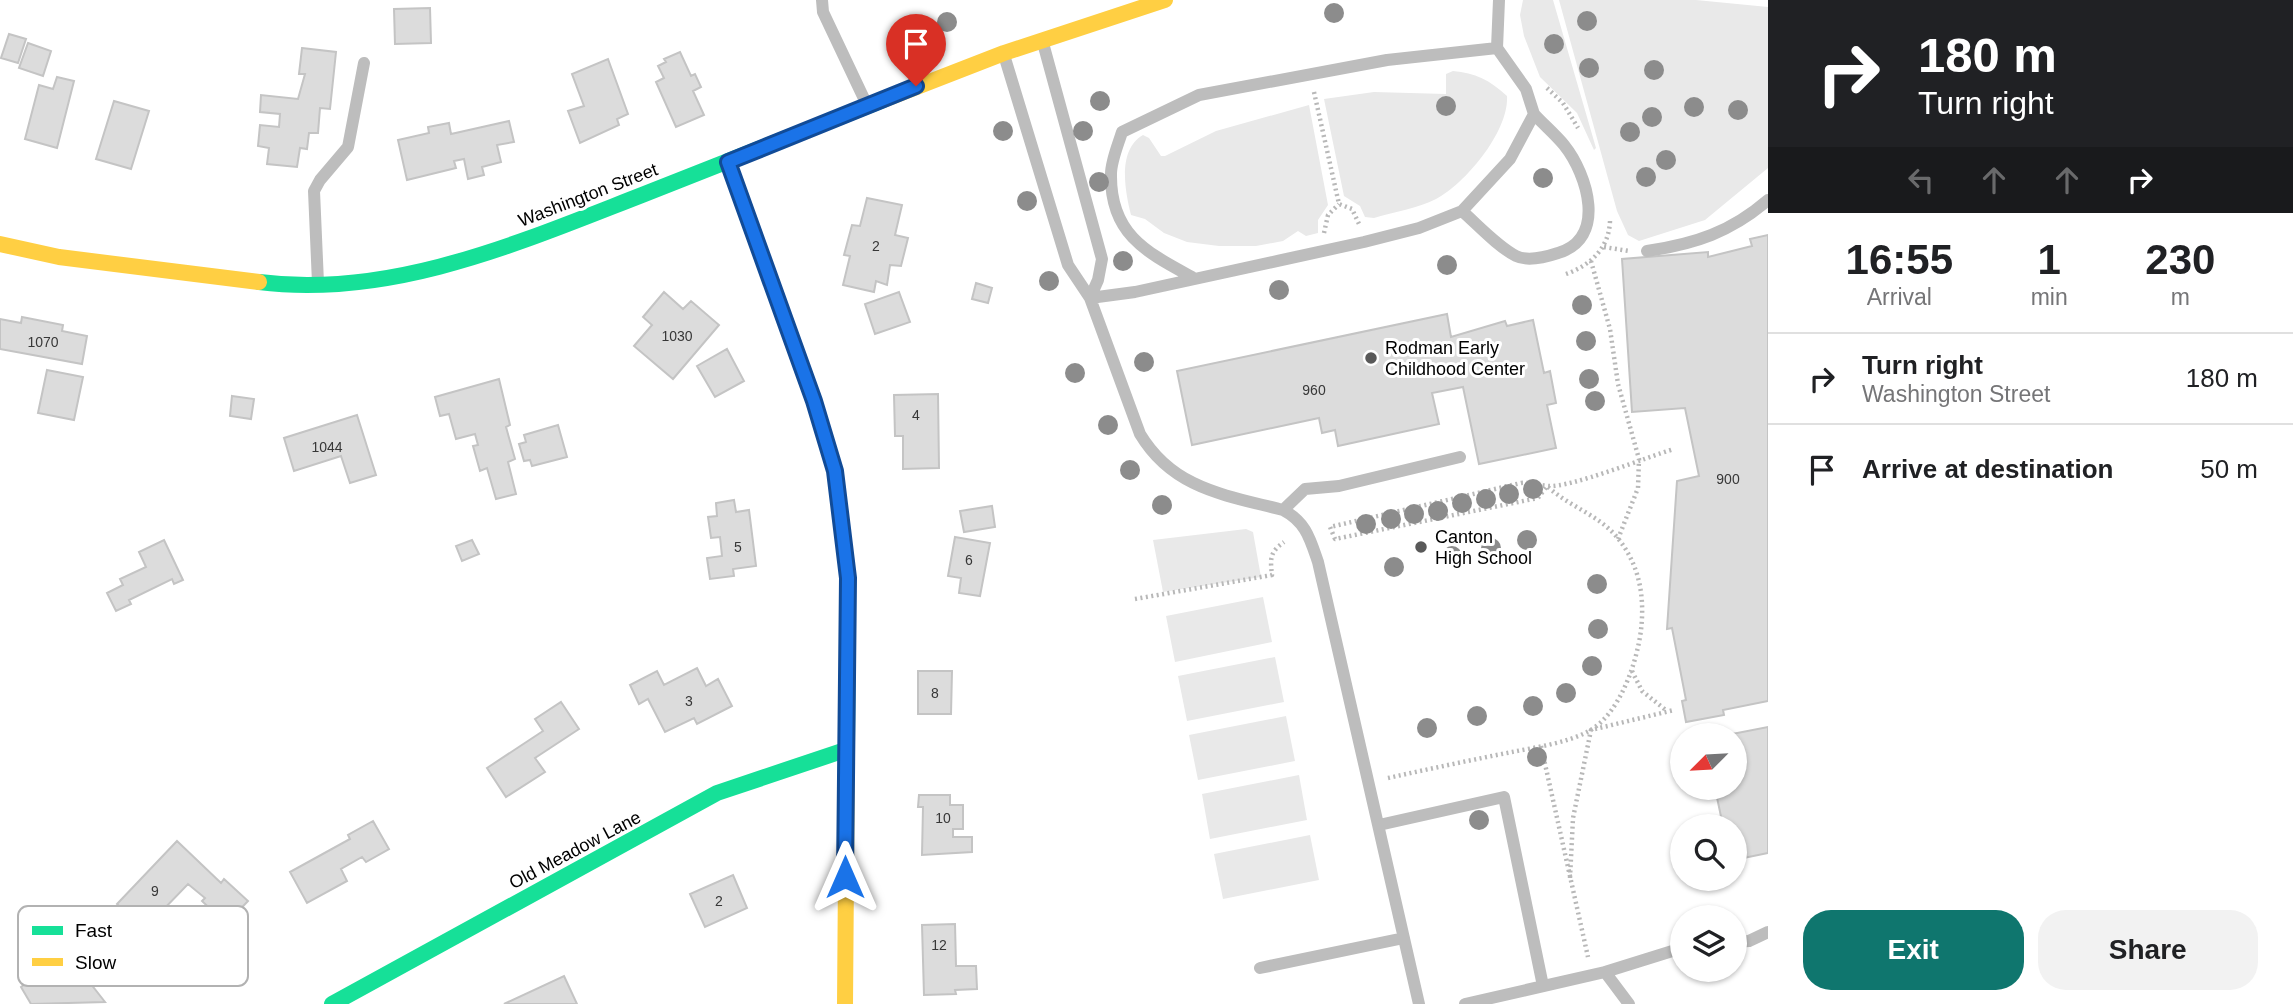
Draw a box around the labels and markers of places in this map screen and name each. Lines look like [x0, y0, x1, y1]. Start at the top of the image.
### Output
pin [886, 14, 946, 86]
place label: Rodman Early Childhood Center [1385, 338, 1525, 379]
marker: Rodman Early Childhood Center [1363, 350, 1379, 366]
place label: Canton High School [1435, 527, 1532, 568]
marker: Canton High School [1413, 539, 1429, 555]

